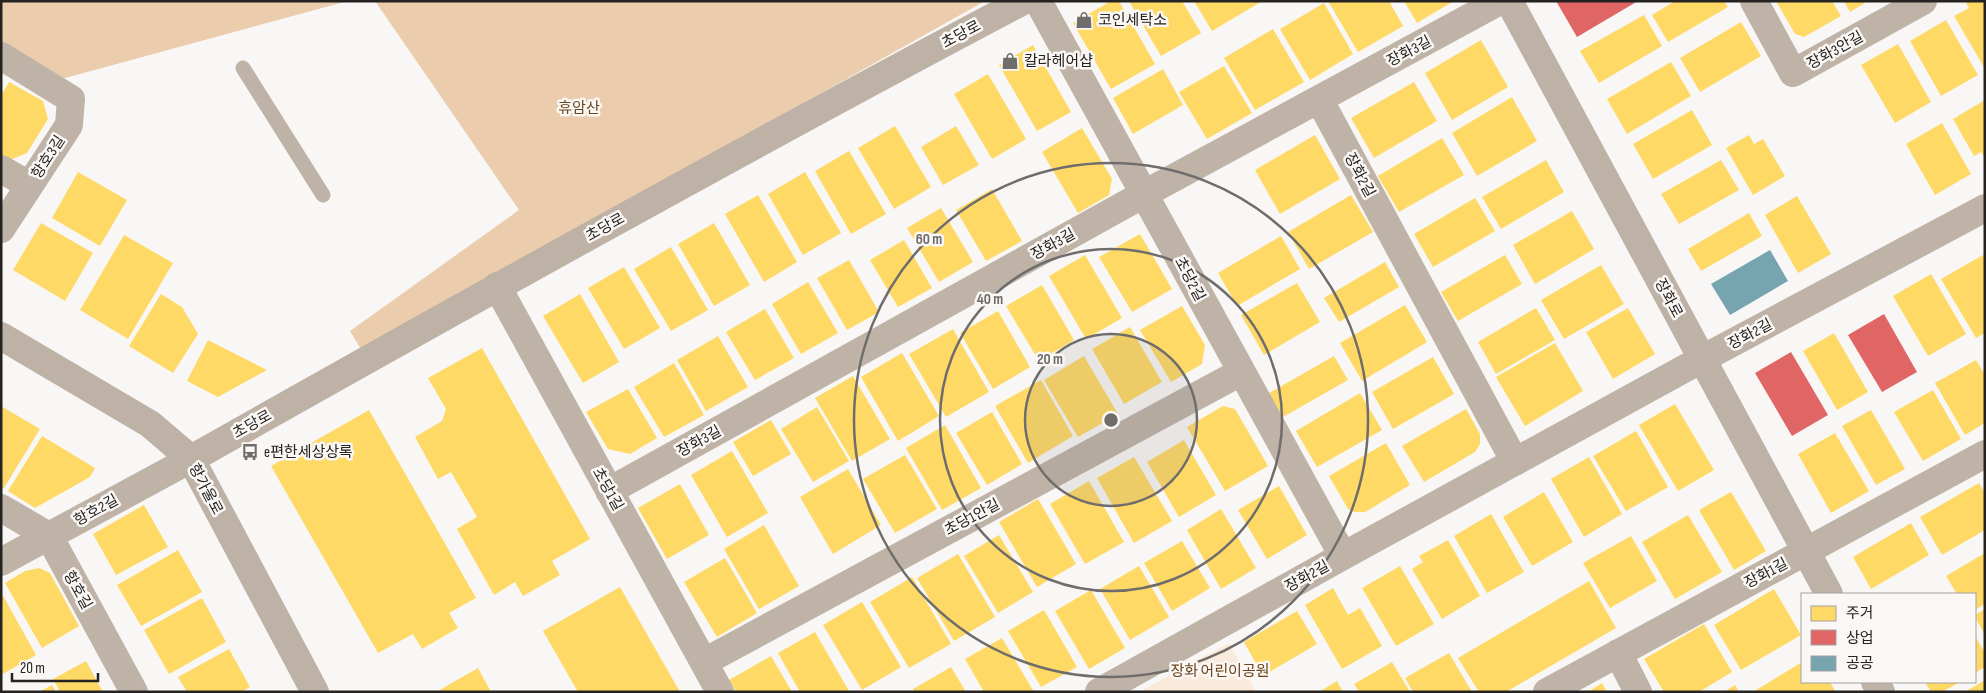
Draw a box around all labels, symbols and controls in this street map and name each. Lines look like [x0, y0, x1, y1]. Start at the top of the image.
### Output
shop icon: 코인세탁소 [1074, 10, 1094, 30]
place label: 코인세탁소 [1098, 11, 1167, 30]
street label: 초당로 [938, 16, 984, 53]
street label: 장화3안길 [1804, 27, 1867, 74]
street label: 장화3길 [1384, 32, 1435, 71]
shop icon: 칼라헤어샵 [1000, 51, 1020, 71]
place label: 칼라헤어샵 [1024, 52, 1093, 71]
park label: 휴암산 [558, 99, 600, 118]
street label: 항호3길 [27, 132, 69, 182]
street label: 장화2길 [1340, 150, 1379, 201]
street label: 초당로 [583, 209, 628, 246]
street label: 장화3길 [1028, 225, 1079, 264]
text: 60 m [916, 230, 942, 249]
street label: 초당2길 [1170, 254, 1209, 305]
street label: 장화로 [1650, 275, 1687, 321]
text: 40 m [977, 290, 1003, 309]
street label: 장화2길 [1725, 315, 1776, 354]
text: 20 m [1037, 350, 1063, 369]
street label: 초당로 [230, 406, 275, 443]
centre of rings [1102, 411, 1120, 429]
street label: 장화3길 [674, 422, 725, 461]
bus stop icon: e편한세상상록 [240, 442, 260, 462]
place label: e편한세상상록 [264, 443, 353, 462]
street label: 항가울로 [184, 460, 227, 518]
street label: 초당1길 [588, 464, 627, 514]
street label: 항호2길 [71, 491, 122, 530]
street label: 초당1안길 [941, 495, 1003, 540]
street label: 장화1길 [1741, 554, 1791, 593]
street label: 장화2길 [1282, 557, 1333, 596]
street label: 항호길 [59, 568, 96, 613]
legend [1801, 593, 1976, 683]
text: 주거 [1846, 604, 1874, 623]
text: 상업 [1846, 629, 1874, 648]
scale bar [12, 650, 99, 682]
text: 공공 [1846, 654, 1874, 673]
text: 20 m [20, 659, 45, 678]
park label: 장화 어린이공원 [1171, 662, 1270, 681]

